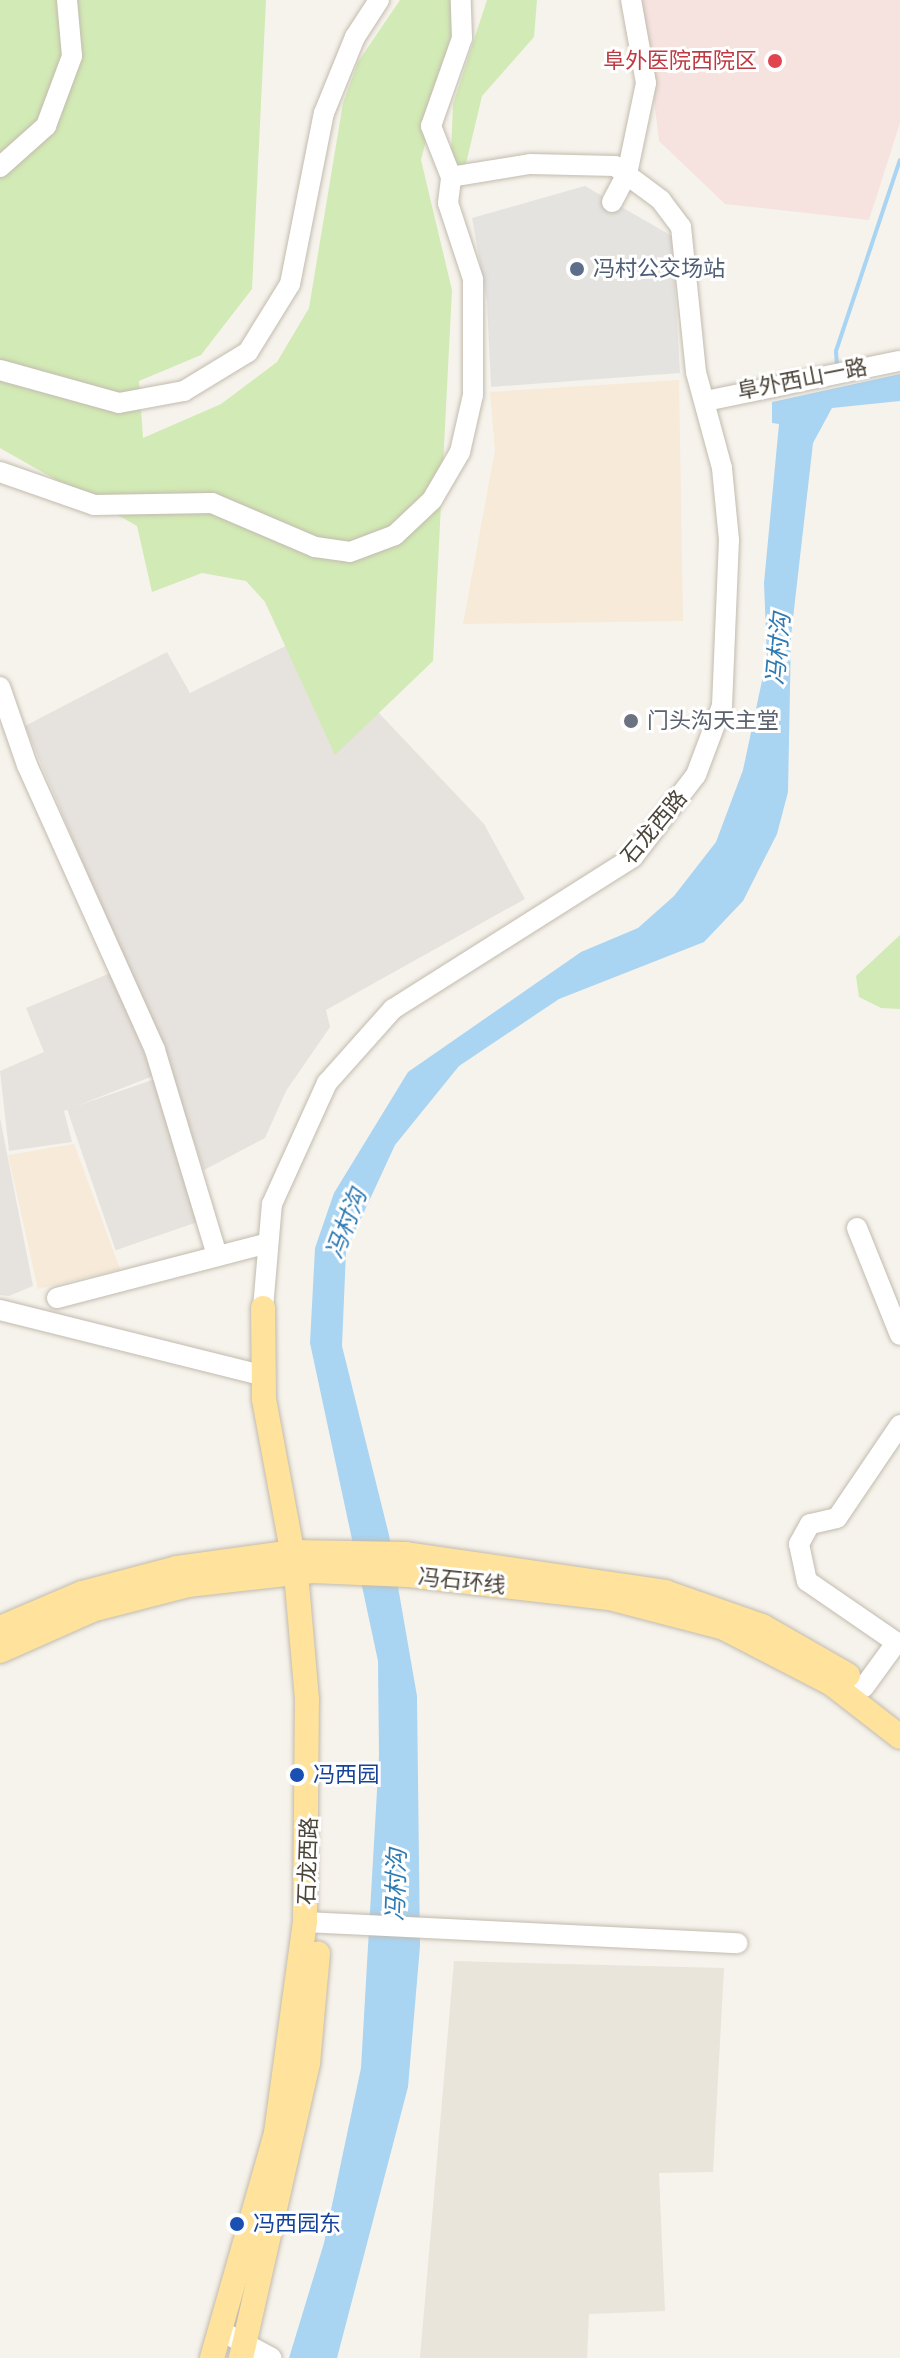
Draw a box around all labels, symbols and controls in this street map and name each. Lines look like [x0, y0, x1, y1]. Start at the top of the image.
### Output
place label: 阜外医院西院区 [603, 48, 757, 74]
marker: 阜外医院西院区 [764, 50, 786, 72]
place label: 冯村公交场站 [593, 256, 725, 282]
marker: 冯村公交场站 [568, 260, 586, 278]
street label: 阜外西山一路 [735, 353, 869, 405]
water label: 冯村沟 [762, 612, 796, 686]
place label: 门头沟天主堂 [647, 708, 779, 734]
marker: 门头沟天主堂 [622, 712, 640, 730]
street label: 石龙西路 [616, 785, 692, 869]
water label: 冯村沟 [321, 1185, 373, 1263]
street label: 冯石环线 [417, 1563, 507, 1599]
place label: 冯西园 [313, 1762, 379, 1788]
marker: 冯西园 [288, 1766, 306, 1784]
street label: 石龙西路 [293, 1817, 323, 1905]
water label: 冯村沟 [381, 1849, 413, 1921]
place label: 冯西园东 [253, 2211, 341, 2237]
marker: 冯西园东 [228, 2215, 246, 2233]

